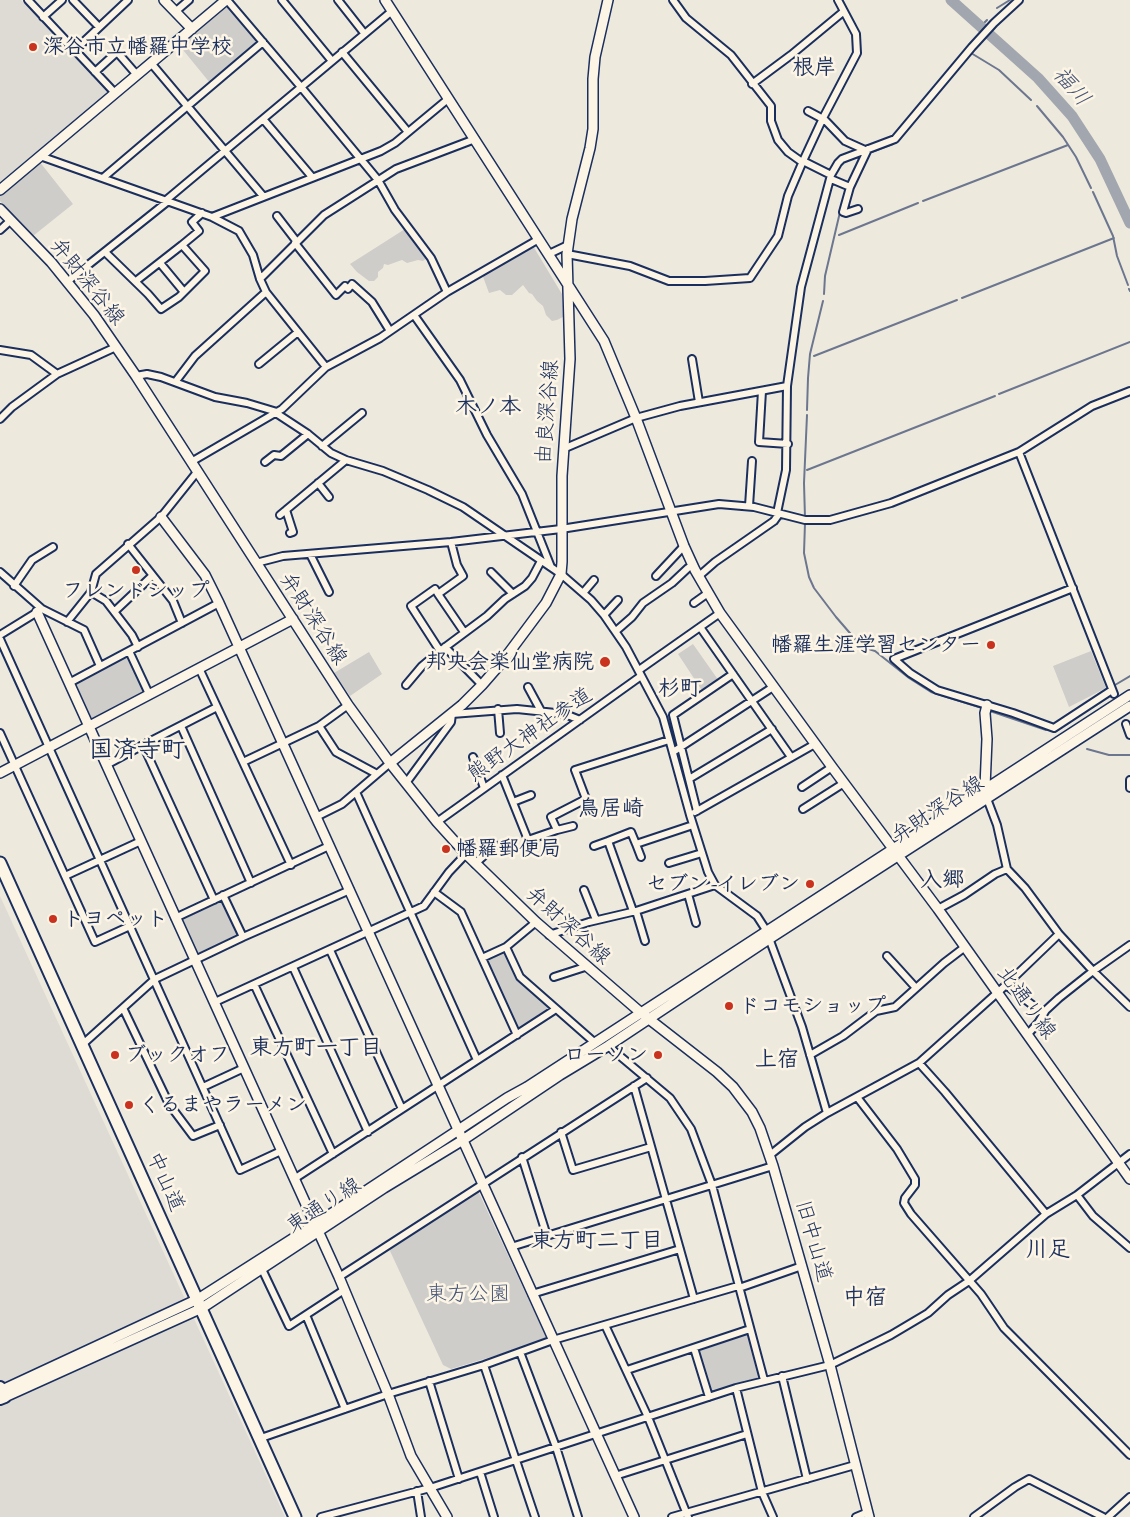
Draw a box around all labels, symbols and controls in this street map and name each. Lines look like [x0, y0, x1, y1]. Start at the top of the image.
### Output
place label: 深谷市立幡羅中学校 [43, 34, 232, 60]
marker: 深谷市立幡羅中学校 [27, 41, 39, 53]
district label: 根岸 [792, 55, 836, 81]
water label: 福川 [1047, 62, 1095, 112]
street label: 弁財深谷線 [44, 233, 130, 331]
street label: 由良深谷線 [532, 359, 564, 465]
district label: 木ノ本 [455, 394, 521, 420]
marker: フレンドシップ [130, 564, 142, 576]
street label: 弁財深谷線 [274, 568, 352, 670]
place label: フレンドシップ [63, 578, 209, 604]
place label: 幡羅生涯学習センター [771, 632, 981, 658]
marker: 幡羅生涯学習センター [985, 639, 997, 651]
place label: 邦央会楽仙堂病院 [426, 649, 594, 675]
marker: 邦央会楽仙堂病院 [598, 655, 612, 669]
district label: 杉町 [658, 676, 702, 702]
street label: 熊野大神社参道 [463, 683, 597, 787]
district label: 国済寺町 [89, 737, 185, 765]
street label: 弁財深谷線 [887, 771, 989, 849]
district label: 鳥居崎 [578, 796, 644, 822]
place label: 幡羅郵便局 [456, 836, 561, 862]
marker: 幡羅郵便局 [440, 843, 452, 855]
district label: 入郷 [920, 867, 964, 893]
place label: セブン-イレブン [646, 871, 800, 897]
marker: セブン-イレブン [804, 878, 816, 890]
street label: 弁財深谷線 [521, 882, 615, 970]
place label: トヨペット [63, 906, 168, 932]
marker: トヨペット [47, 913, 59, 925]
street label: 北通り線 [991, 962, 1061, 1044]
place label: ドコモショップ [739, 993, 886, 1019]
marker: ドコモショップ [723, 1000, 735, 1012]
district label: 東方町一丁目 [250, 1035, 382, 1061]
place label: ブックオフ [125, 1042, 230, 1068]
place label: ローソン [564, 1042, 648, 1068]
district label: 上宿 [755, 1047, 799, 1073]
marker: ブックオフ [109, 1049, 121, 1061]
marker: ローソン [652, 1049, 664, 1061]
place label: くるまやラーメン [139, 1092, 307, 1118]
marker: くるまやラーメン [123, 1099, 135, 1111]
street label: 中山道 [141, 1148, 189, 1216]
street label: 東通り線 [282, 1173, 366, 1239]
street label: 旧中山道 [789, 1197, 837, 1285]
district label: 東方町二丁目 [531, 1228, 663, 1254]
district label: 川足 [1026, 1237, 1070, 1263]
park label: 東方公園 [426, 1281, 510, 1307]
district label: 中宿 [843, 1285, 887, 1311]

